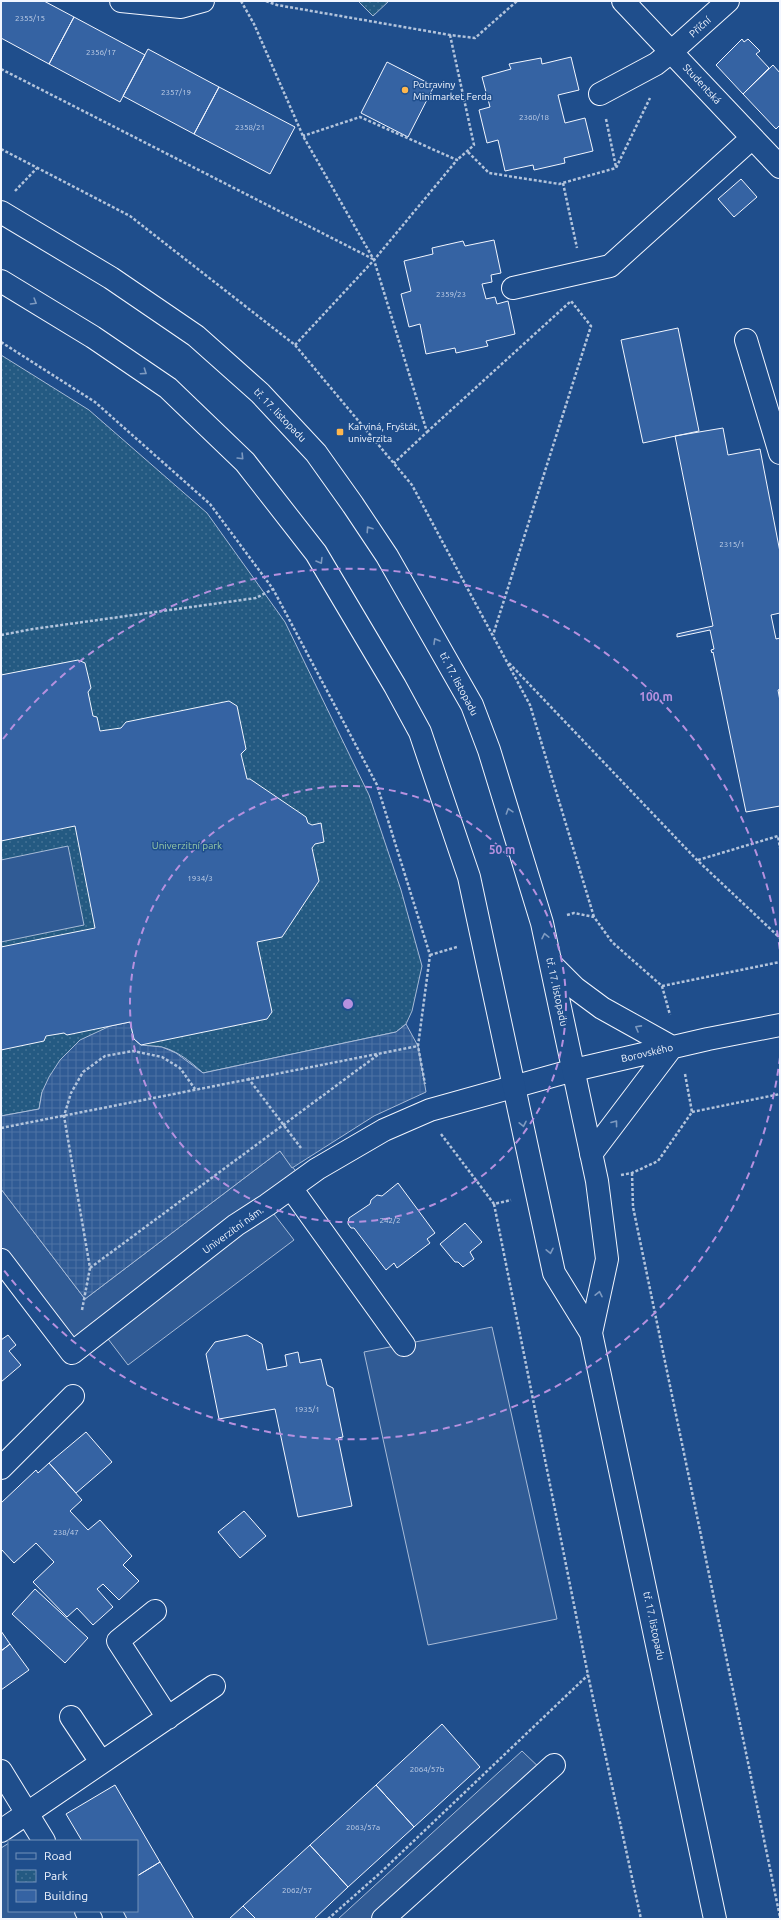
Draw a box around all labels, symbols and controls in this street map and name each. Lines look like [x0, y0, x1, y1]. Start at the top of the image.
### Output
house number: 2355/15 [15, 14, 45, 23]
street label: Příční [687, 14, 713, 39]
house number: 2356/17 [86, 48, 116, 57]
street label: Studentská [681, 62, 723, 106]
place label: Potraviny Minimarket Ferda [413, 79, 492, 102]
marker: Potraviny Minimarket Ferda [400, 85, 410, 95]
house number: 2357/19 [161, 88, 191, 97]
house number: 2360/18 [519, 113, 549, 122]
house number: 2358/21 [235, 123, 265, 132]
house number: 2359/23 [436, 290, 466, 299]
one-way arrow [30, 297, 37, 304]
one-way arrow [139, 367, 146, 374]
street label: tř. 17. listopadu [252, 386, 308, 444]
place label: Karviná, Fryštát, univerzita [348, 421, 420, 444]
marker: Karviná, Fryštát, univerzita [335, 427, 345, 437]
one-way arrow [236, 452, 244, 460]
one-way arrow [366, 526, 374, 533]
house number: 2315/1 [719, 540, 745, 549]
one-way arrow [315, 557, 323, 564]
one-way arrow [433, 638, 440, 645]
street label: tř. 17. listopadu [438, 651, 480, 717]
text: 100 m [639, 690, 673, 703]
one-way arrow [505, 808, 514, 815]
park label: Univerzitní park [152, 840, 222, 851]
text: 50 m [489, 843, 515, 856]
house number: 1934/3 [187, 874, 213, 883]
one-way arrow [541, 933, 550, 939]
street label: tř. 17. listopadu [544, 957, 570, 1027]
centre of rings [341, 997, 355, 1011]
one-way arrow [635, 1026, 642, 1033]
street label: Borovského [620, 1042, 674, 1064]
one-way arrow [518, 1121, 526, 1127]
one-way arrow [610, 1121, 617, 1128]
street label: Univerzitní nám. [200, 1204, 266, 1256]
house number: 242/2 [380, 1216, 401, 1225]
one-way arrow [545, 1248, 553, 1254]
one-way arrow [595, 1291, 603, 1298]
house number: 1935/1 [294, 1405, 320, 1414]
house number: 238/47 [53, 1528, 79, 1537]
street label: tř. 17. listopadu [641, 1591, 667, 1661]
house number: 2064/57b [410, 1765, 445, 1774]
house number: 2063/57a [346, 1823, 380, 1832]
legend [8, 1840, 138, 1912]
text: Road [44, 1849, 72, 1862]
text: Park [44, 1869, 68, 1882]
house number: 2062/57 [282, 1886, 312, 1895]
text: Building [44, 1889, 88, 1902]

